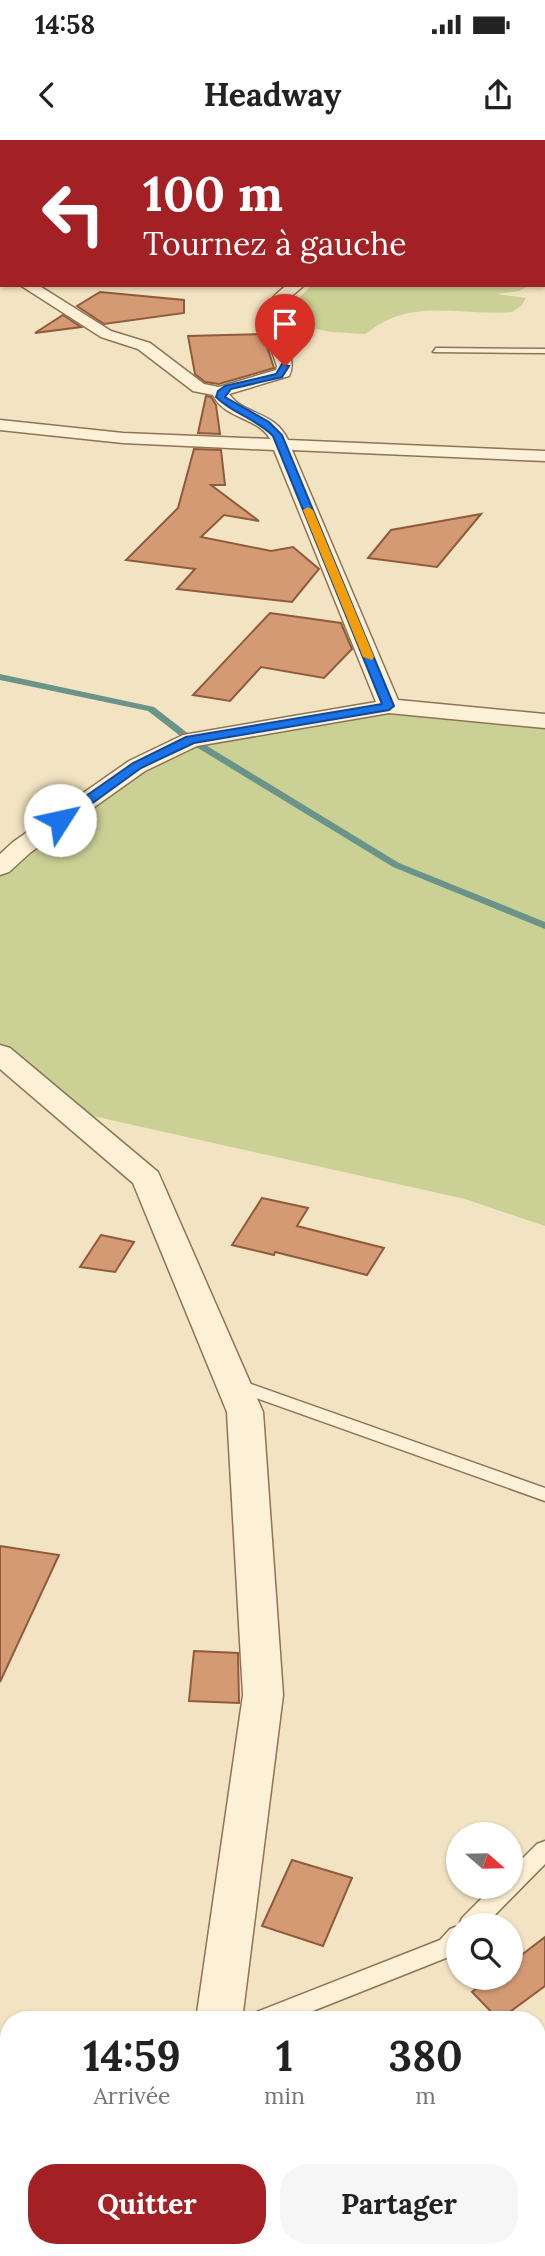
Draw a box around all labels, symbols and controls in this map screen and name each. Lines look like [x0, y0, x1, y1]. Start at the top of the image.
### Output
text: 14:58 [35, 8, 95, 41]
text: Headway [204, 74, 341, 115]
icon: back [28, 76, 66, 114]
icon: share [479, 76, 517, 114]
text: 100 m [143, 162, 283, 224]
icon: left [28, 168, 119, 259]
text: Tournez à gauche [143, 223, 407, 264]
pin [255, 294, 315, 366]
icon: arrive [266, 305, 304, 343]
position arrow [23, 783, 97, 857]
north arrow [446, 1822, 523, 1899]
map controls [446, 1822, 523, 1990]
button: search [446, 1913, 523, 1990]
text: 14:59 [83, 2029, 181, 2083]
text: 1 [276, 2029, 293, 2083]
text: 380 [388, 2029, 463, 2083]
text: Arrivée [93, 2081, 171, 2110]
text: min [264, 2081, 305, 2110]
text: m [415, 2081, 436, 2110]
button: Quitter [28, 2164, 266, 2244]
button: Partager [280, 2164, 518, 2244]

